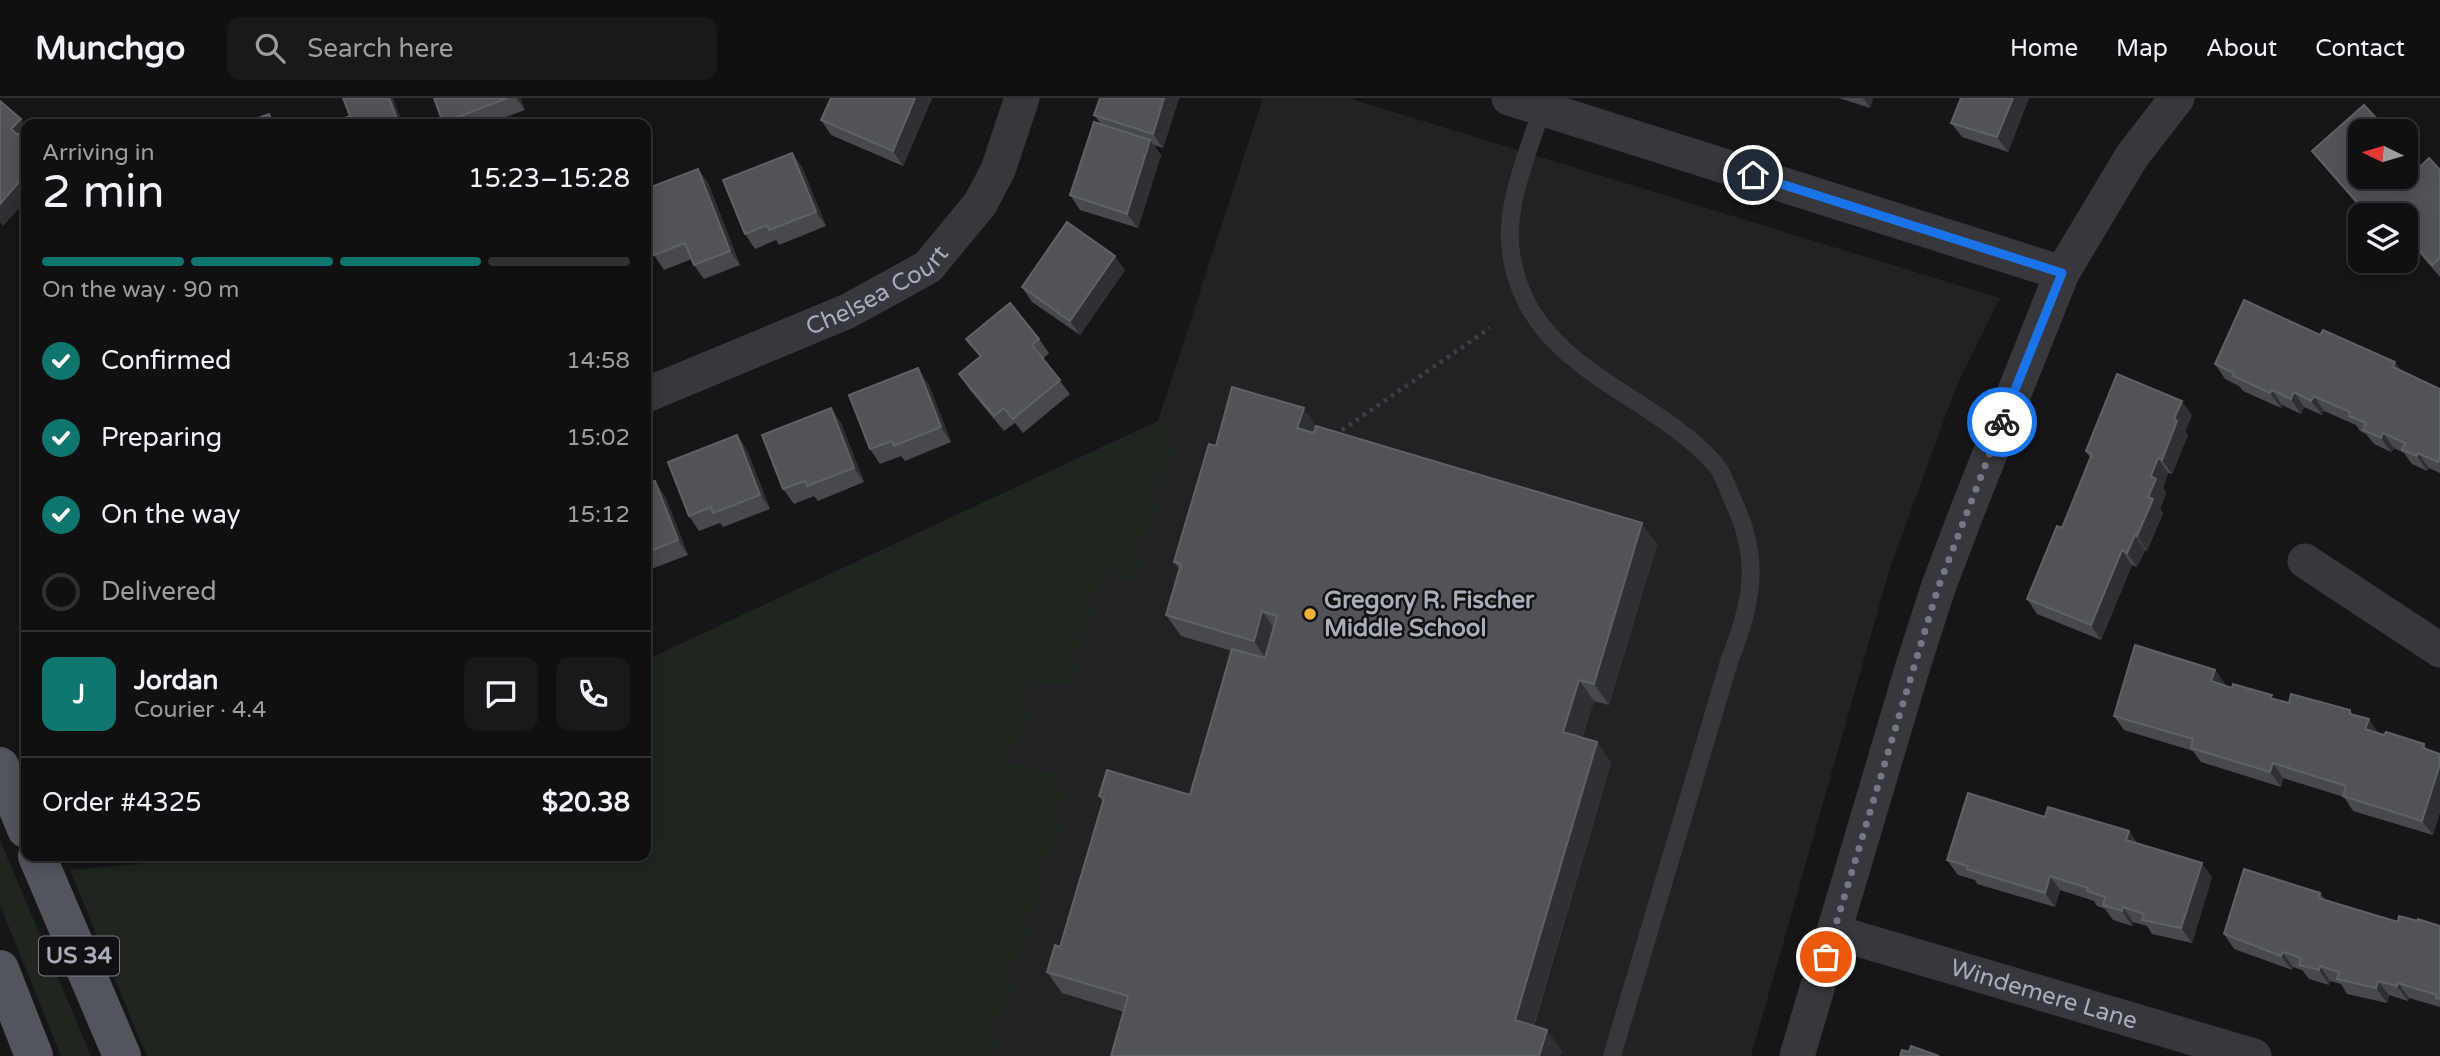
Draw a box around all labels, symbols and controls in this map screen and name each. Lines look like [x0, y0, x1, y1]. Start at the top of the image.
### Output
search box [227, 17, 717, 80]
text: Munchgo [35, 29, 185, 68]
icon: search [251, 29, 289, 67]
text: Search here [307, 33, 453, 64]
text: Home [2010, 34, 2078, 63]
text: Map [2116, 34, 2168, 63]
text: About [2206, 34, 2277, 63]
text: Contact [2315, 34, 2405, 63]
north arrow [2348, 119, 2418, 189]
map controls [2348, 119, 2418, 273]
text: Arriving in [42, 139, 155, 167]
pin [1723, 145, 1783, 205]
icon: home [1734, 156, 1772, 194]
text: 15:23–15:28 [468, 163, 630, 194]
text: 2 min [42, 165, 165, 220]
button: layers [2348, 203, 2418, 273]
street label: Chelsea Court [801, 239, 954, 342]
text: On the way · 90 m [42, 276, 239, 304]
icon: check [42, 342, 80, 380]
text: Confirmed [101, 345, 231, 376]
text: 14:58 [566, 347, 630, 375]
courier [1967, 387, 2037, 457]
icon: bike [1983, 403, 2021, 441]
icon: check [42, 419, 80, 457]
text: Preparing [101, 422, 222, 453]
text: 15:02 [566, 424, 630, 452]
icon: check [42, 496, 80, 534]
text: On the way [101, 499, 241, 530]
text: 15:12 [566, 501, 630, 529]
text: Delivered [101, 576, 217, 607]
place label: Gregory R. Fischer Middle School [1324, 586, 1535, 643]
marker: Gregory R. Fischer Middle School [1302, 606, 1318, 622]
button: chat [464, 657, 538, 731]
button: phone [556, 657, 630, 731]
text: Jordan [134, 665, 218, 696]
text: J [73, 679, 85, 710]
text: Courier · 4.4 [134, 696, 266, 724]
text: Order #4325 [42, 787, 202, 818]
text: $20.38 [542, 787, 630, 818]
pin [1796, 927, 1856, 987]
road number: US 34 [39, 936, 119, 976]
icon: bag [1807, 938, 1845, 976]
street label: Windemere Lane [1947, 953, 2141, 1035]

